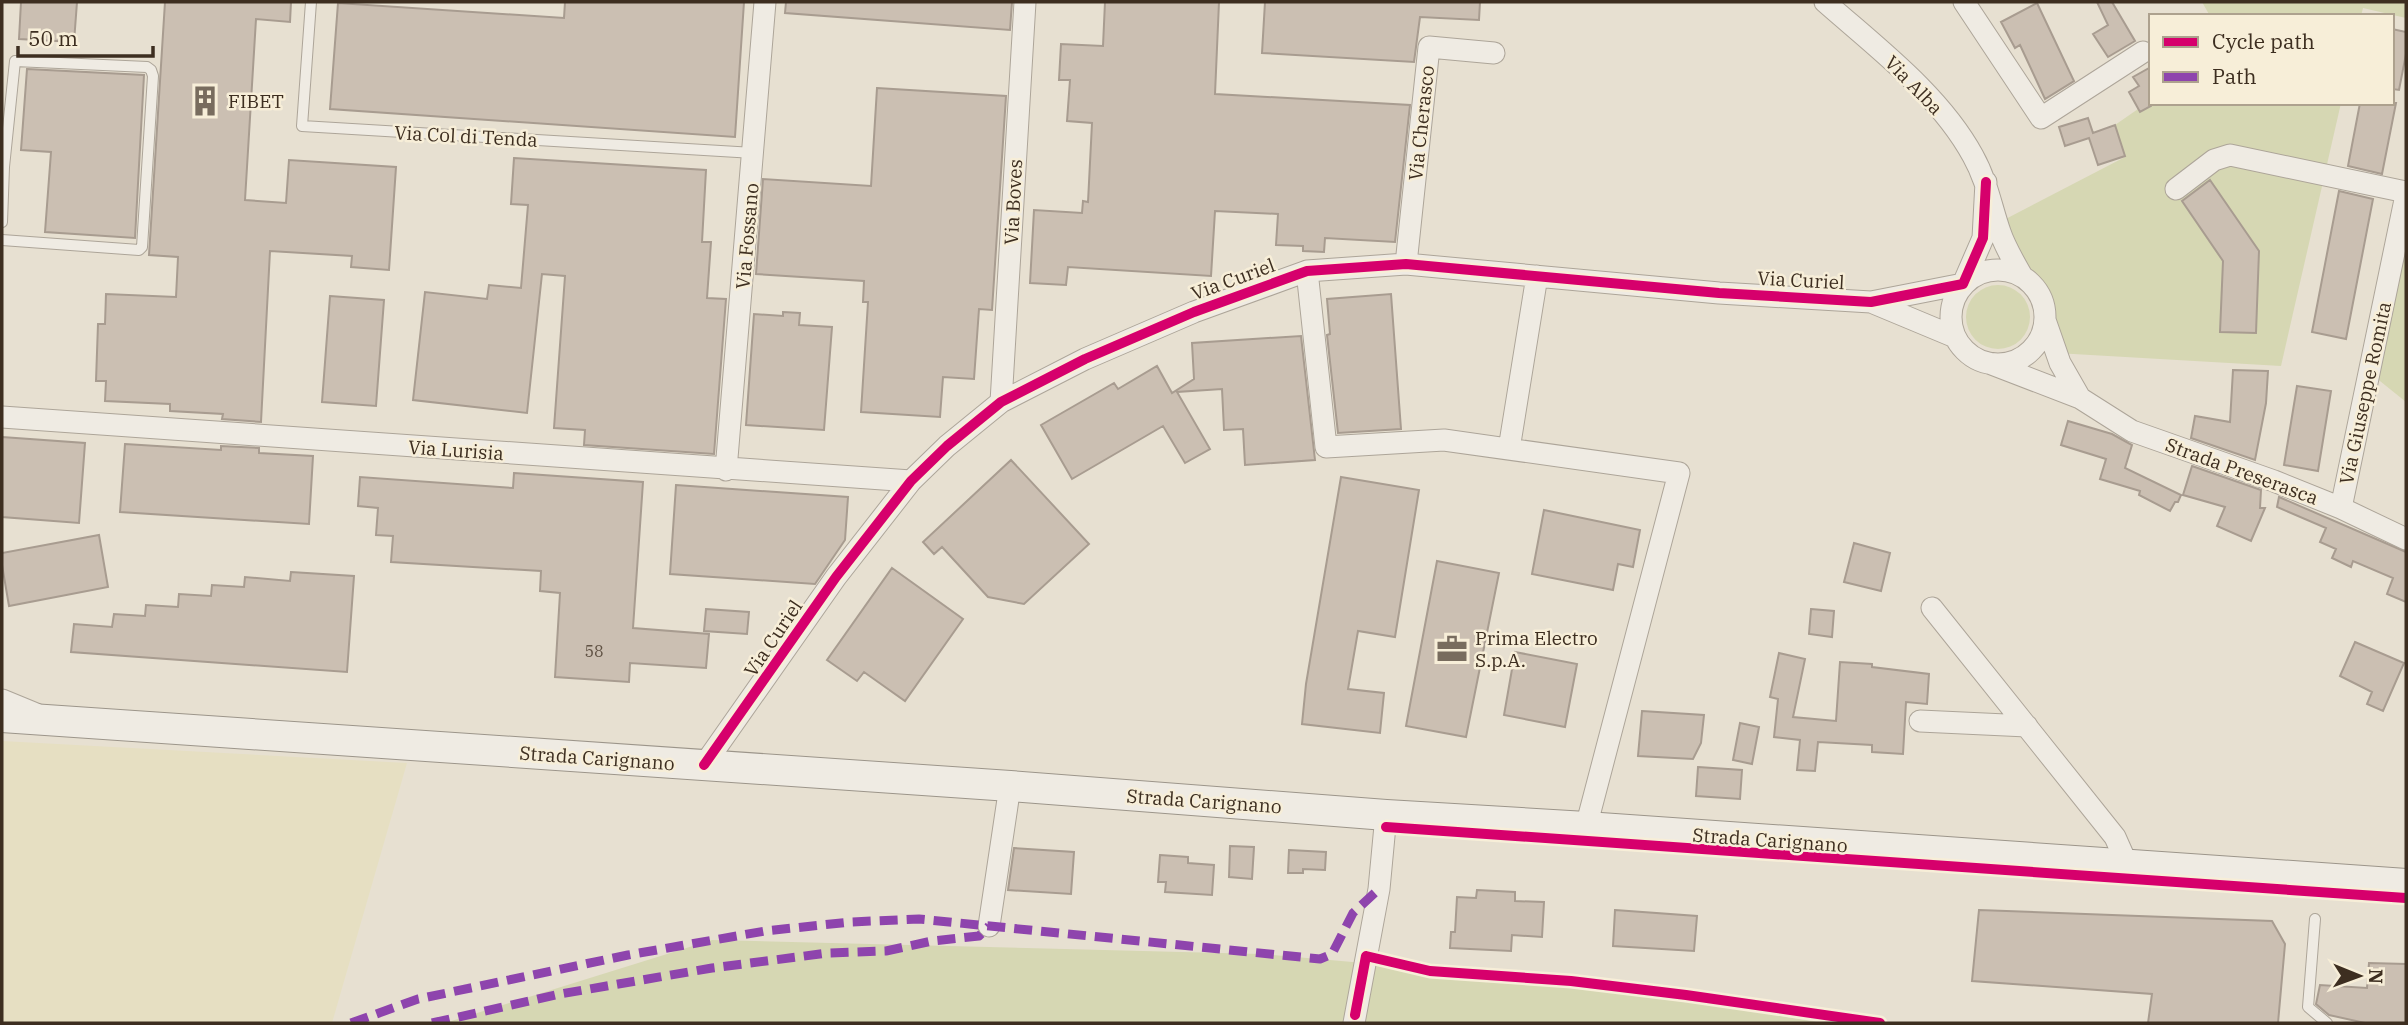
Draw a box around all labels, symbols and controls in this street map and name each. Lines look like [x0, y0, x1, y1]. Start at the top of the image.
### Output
scale bar [18, 14, 152, 58]
legend [2149, 14, 2394, 105]
text: 50 m [28, 24, 78, 52]
text: Cycle path [2212, 27, 2315, 55]
street label: Via Alba [1880, 50, 1948, 120]
text: Path [2212, 62, 2257, 90]
street label: Via Cherasco [1403, 64, 1439, 182]
building icon: FIBET [188, 84, 222, 118]
place label: FIBET [228, 89, 284, 113]
street label: Via Col di Tenda [394, 120, 538, 152]
street label: Via Boves [999, 159, 1027, 245]
street label: Via Fossano [730, 182, 764, 290]
street label: Via Curiel [1188, 253, 1278, 305]
street label: Via Curiel [1757, 266, 1846, 294]
street label: Via Giuseppe Romita [2334, 299, 2396, 487]
street label: Strada Preserasca [2162, 432, 2322, 510]
street label: Via Lurisia [407, 435, 505, 465]
street label: Via Curiel [739, 595, 808, 681]
place label: Prima Electro S.p.A. [1475, 626, 1598, 672]
office icon: Prima Electro S.p.A. [1435, 632, 1469, 666]
house number: 58 [584, 641, 604, 661]
street label: Strada Carignano [519, 741, 675, 775]
street label: Strada Carignano [1126, 784, 1282, 818]
street label: Strada Carignano [1692, 823, 1848, 857]
north arrow [2324, 941, 2394, 1011]
text: N [2364, 969, 2388, 984]

